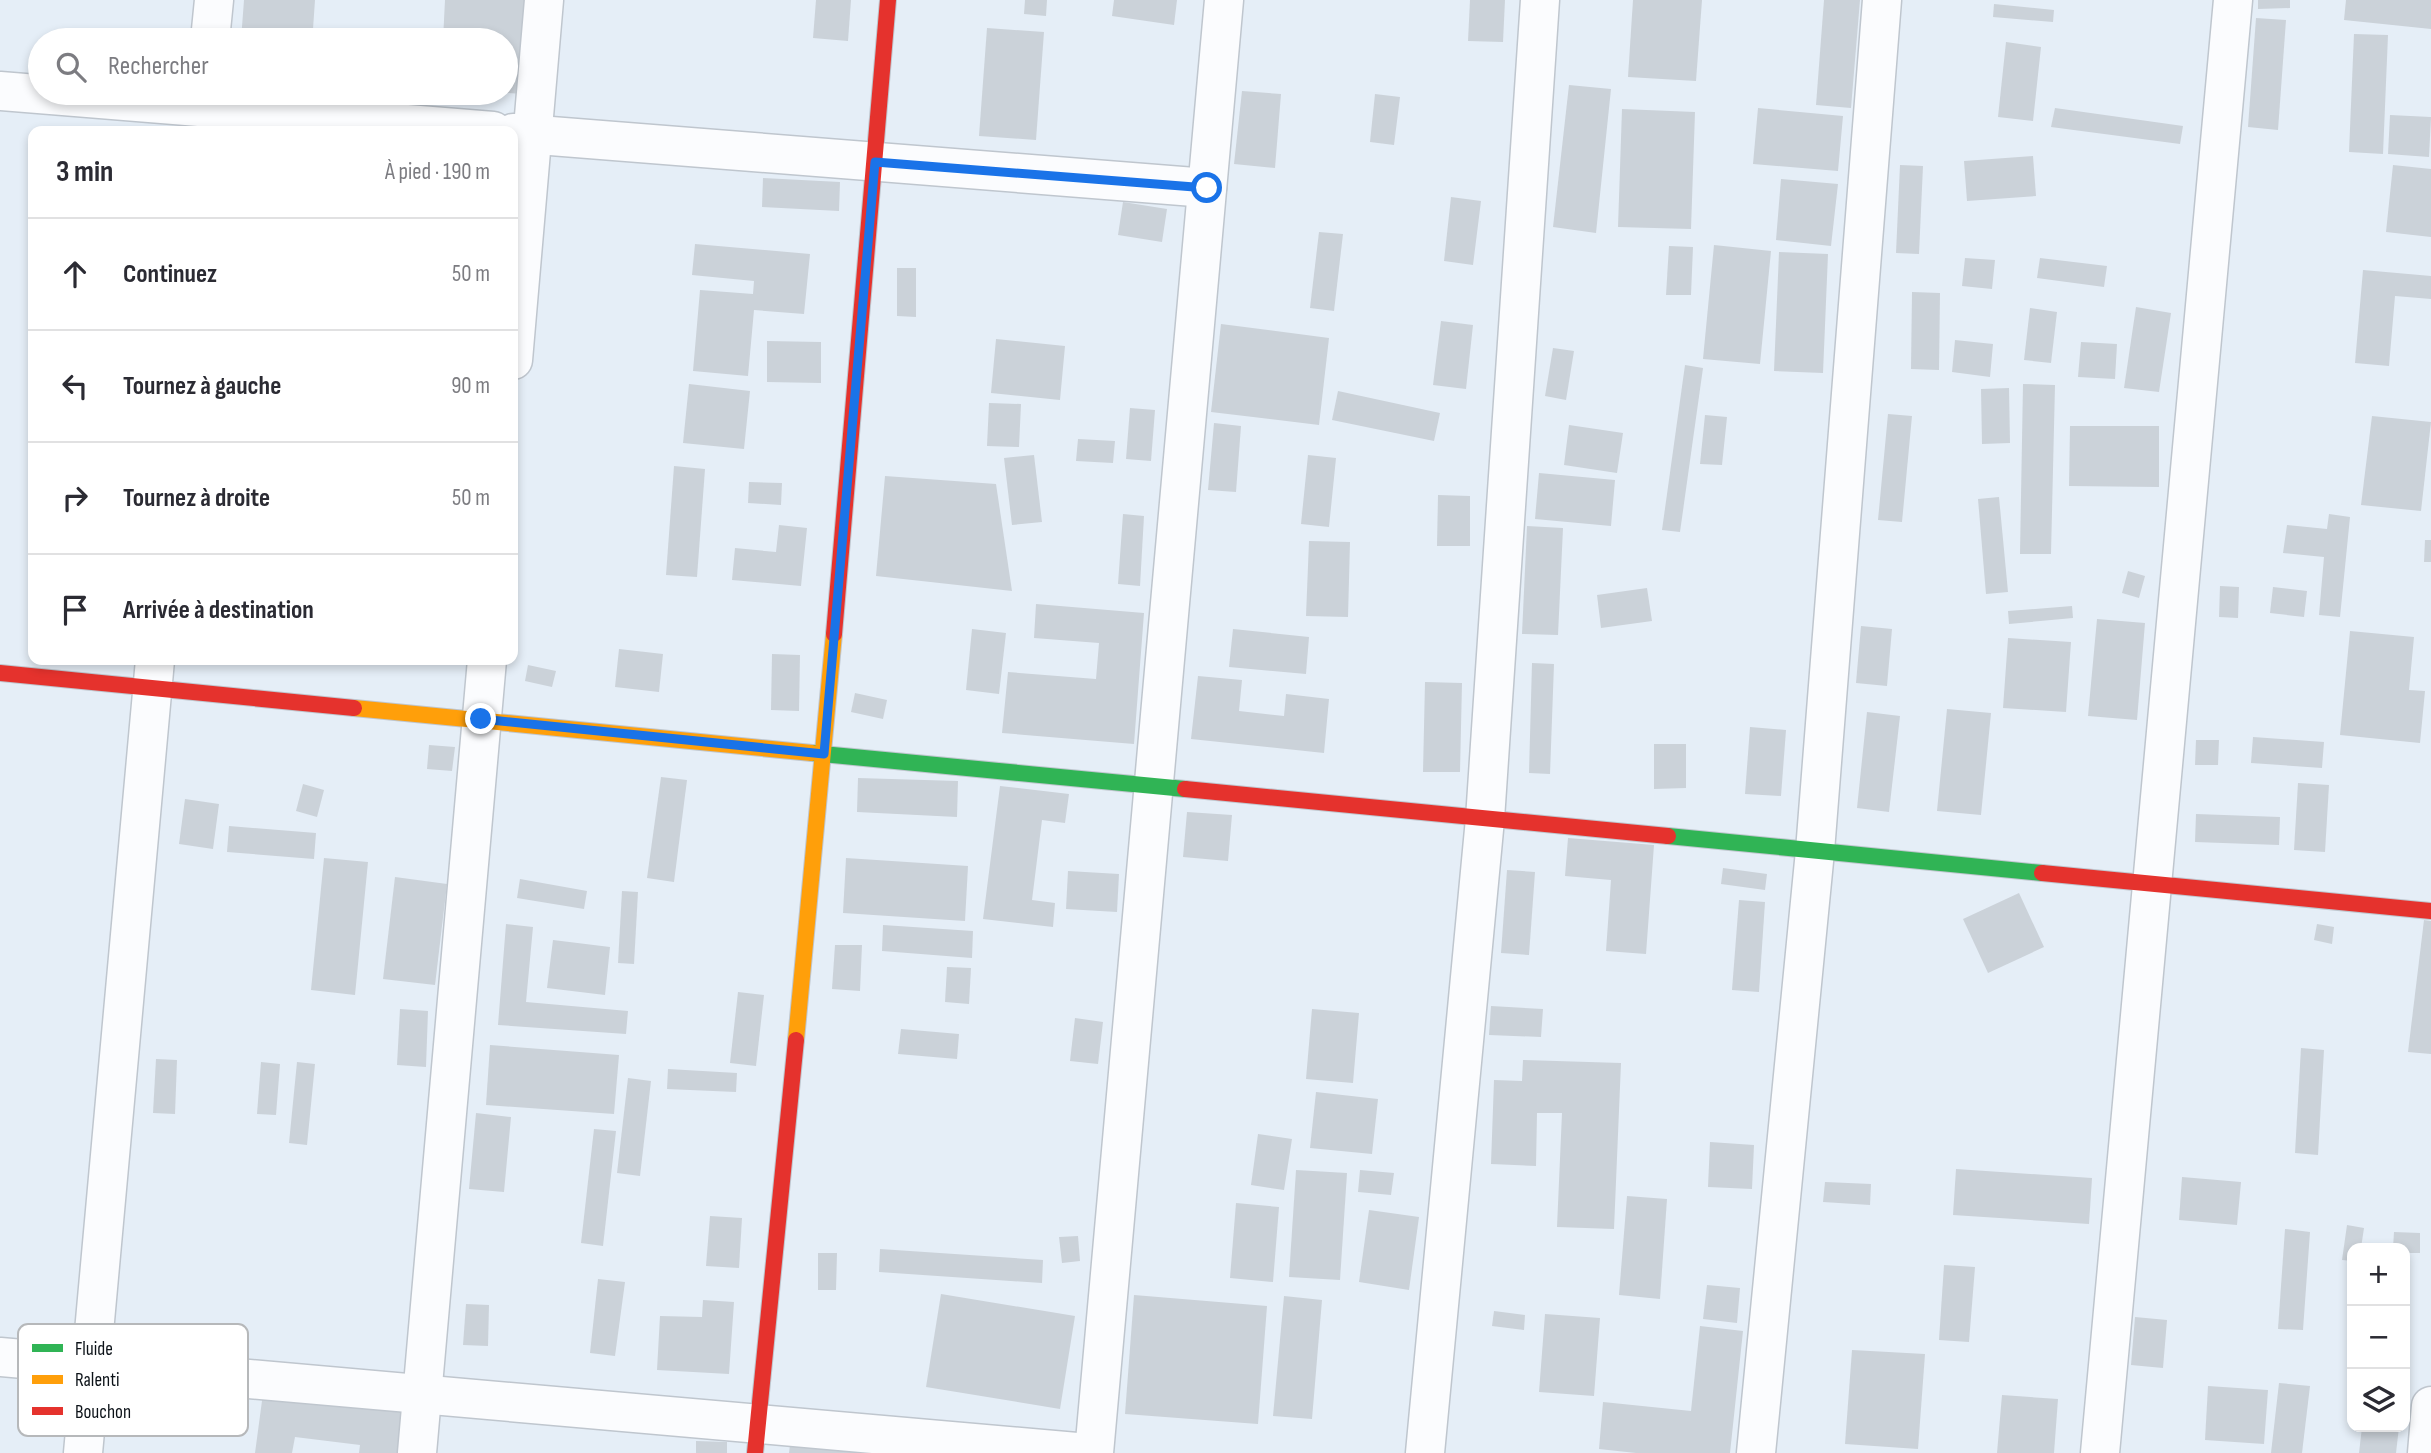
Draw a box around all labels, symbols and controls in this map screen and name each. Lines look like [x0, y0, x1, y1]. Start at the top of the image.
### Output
search box [28, 28, 518, 105]
icon: search [52, 48, 90, 86]
text: Rechercher [108, 51, 209, 82]
text: 3 min [56, 154, 113, 190]
text: À pied · 190 m [385, 158, 490, 186]
route start [1191, 172, 1222, 203]
icon: ahead [56, 255, 94, 293]
text: Continuez [123, 259, 217, 290]
text: 50 m [452, 260, 490, 288]
icon: left [56, 367, 94, 405]
text: Tournez à gauche [123, 371, 281, 402]
text: 90 m [451, 372, 490, 400]
icon: right [56, 479, 94, 517]
text: Tournez à droite [123, 483, 270, 514]
text: 50 m [452, 484, 490, 512]
icon: arrive [56, 591, 94, 629]
text: Arrivée à destination [123, 595, 314, 626]
route end [465, 703, 496, 734]
map controls [2347, 1243, 2410, 1432]
button: + [2347, 1243, 2410, 1306]
button: − [2347, 1306, 2410, 1369]
legend [18, 1324, 248, 1436]
text: Fluide [75, 1338, 113, 1361]
text: Ralenti [75, 1369, 120, 1392]
button: layers [2347, 1369, 2410, 1432]
text: Bouchon [75, 1401, 131, 1424]

